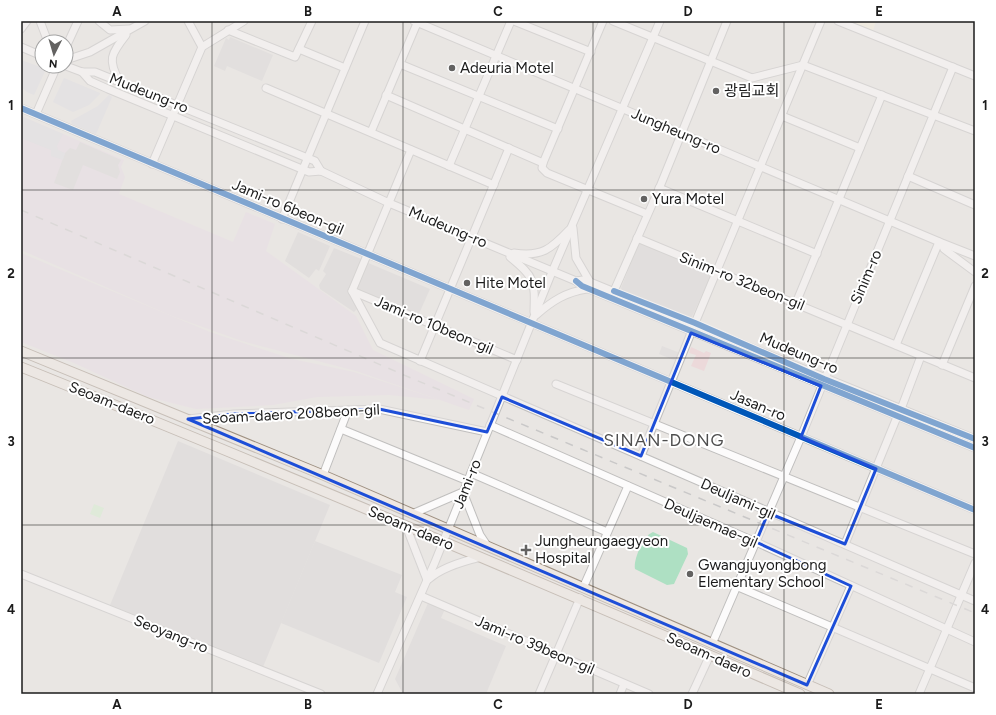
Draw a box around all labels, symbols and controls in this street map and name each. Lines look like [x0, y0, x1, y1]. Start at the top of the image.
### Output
text: A [112, 4, 122, 19]
text: B [304, 4, 312, 19]
text: C [493, 4, 503, 19]
text: D [683, 4, 693, 19]
text: E [875, 4, 883, 19]
north arrow [34, 34, 74, 74]
text: N [48, 57, 58, 70]
place label: Adeuria Motel [460, 59, 554, 77]
marker: Adeuria Motel [447, 63, 457, 73]
street label: Mudeung-ro [107, 69, 191, 117]
place label: 광림교회 [724, 82, 779, 100]
marker: 광림교회 [711, 86, 721, 96]
text: 1 [8, 98, 14, 113]
text: 1 [982, 98, 988, 113]
street label: Jungheung-ro [629, 104, 724, 158]
street label: Jami-ro 6beon-gil [229, 175, 347, 239]
place label: Yura Motel [652, 190, 724, 208]
marker: Yura Motel [639, 194, 649, 204]
street label: Mudeung-ro [406, 202, 490, 252]
street label: Sinim-ro [847, 247, 886, 307]
street label: Sinim-ro 32beon-gil [677, 248, 807, 314]
text: 2 [7, 266, 15, 281]
text: 2 [981, 266, 989, 281]
place label: Hite Motel [475, 274, 546, 292]
marker: Hite Motel [462, 278, 472, 288]
street label: Jami-ro 10beon-gil [372, 292, 496, 358]
street label: Mudeung-ro [757, 328, 841, 378]
street label: Seoam-daero [66, 378, 158, 429]
street label: Jasan-ro [728, 385, 789, 425]
street label: Seoam-daero 208beon-gil [202, 400, 380, 428]
district label: SINAN-DONG [604, 430, 724, 450]
text: 3 [7, 434, 15, 449]
text: 3 [981, 434, 989, 449]
street label: Jami-ro [449, 456, 485, 511]
street label: Deuljami-gil [698, 475, 778, 523]
street label: Deuljaemae-gil [661, 494, 761, 552]
street label: Seoam-daero [366, 502, 457, 554]
place label: Jungheungaegyeon Hospital [535, 532, 668, 567]
marker: Jungheungaegyeon Hospital [520, 544, 532, 556]
place label: Gwangjuyongbong Elementary School [698, 556, 826, 591]
marker: Gwangjuyongbong Elementary School [685, 569, 695, 579]
text: 4 [7, 602, 15, 617]
text: 4 [981, 602, 989, 617]
street label: Seoyang-ro [131, 611, 211, 657]
street label: Jami-ro 39beon-gil [473, 612, 597, 678]
street label: Seoam-daero [664, 628, 755, 682]
text: A [112, 697, 122, 712]
text: B [304, 697, 312, 712]
text: C [493, 697, 503, 712]
text: D [683, 697, 693, 712]
text: E [875, 697, 883, 712]

